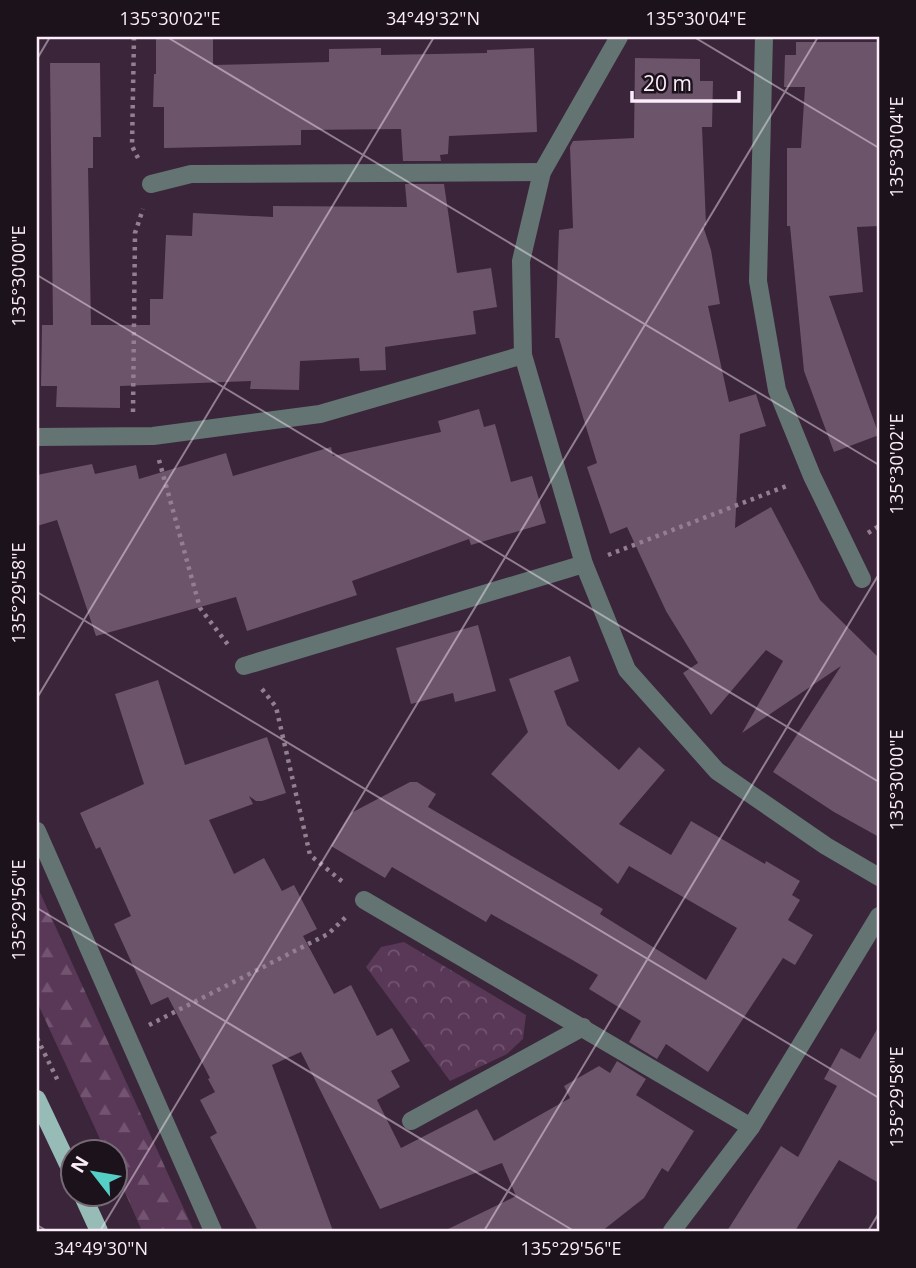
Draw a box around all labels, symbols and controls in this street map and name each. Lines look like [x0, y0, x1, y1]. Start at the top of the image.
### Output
text: 135°30'02"E [120, 6, 220, 30]
text: 34°49'32"N [386, 6, 480, 30]
text: 135°30'04"E [646, 6, 746, 30]
scale bar [632, 60, 739, 104]
text: 20 m [643, 69, 692, 97]
text: 135°30'04"E [884, 97, 908, 197]
text: 135°30'00"E [6, 226, 30, 326]
text: 135°30'02"E [884, 414, 908, 514]
text: 135°29'58"E [6, 543, 30, 643]
text: 135°30'00"E [884, 730, 908, 830]
text: 135°29'56"E [6, 860, 30, 960]
text: 135°29'58"E [884, 1047, 908, 1147]
north arrow [60, 1138, 130, 1208]
text: N [64, 1151, 95, 1178]
text: 34°49'30"N [54, 1236, 148, 1260]
text: 135°29'56"E [521, 1236, 621, 1260]

